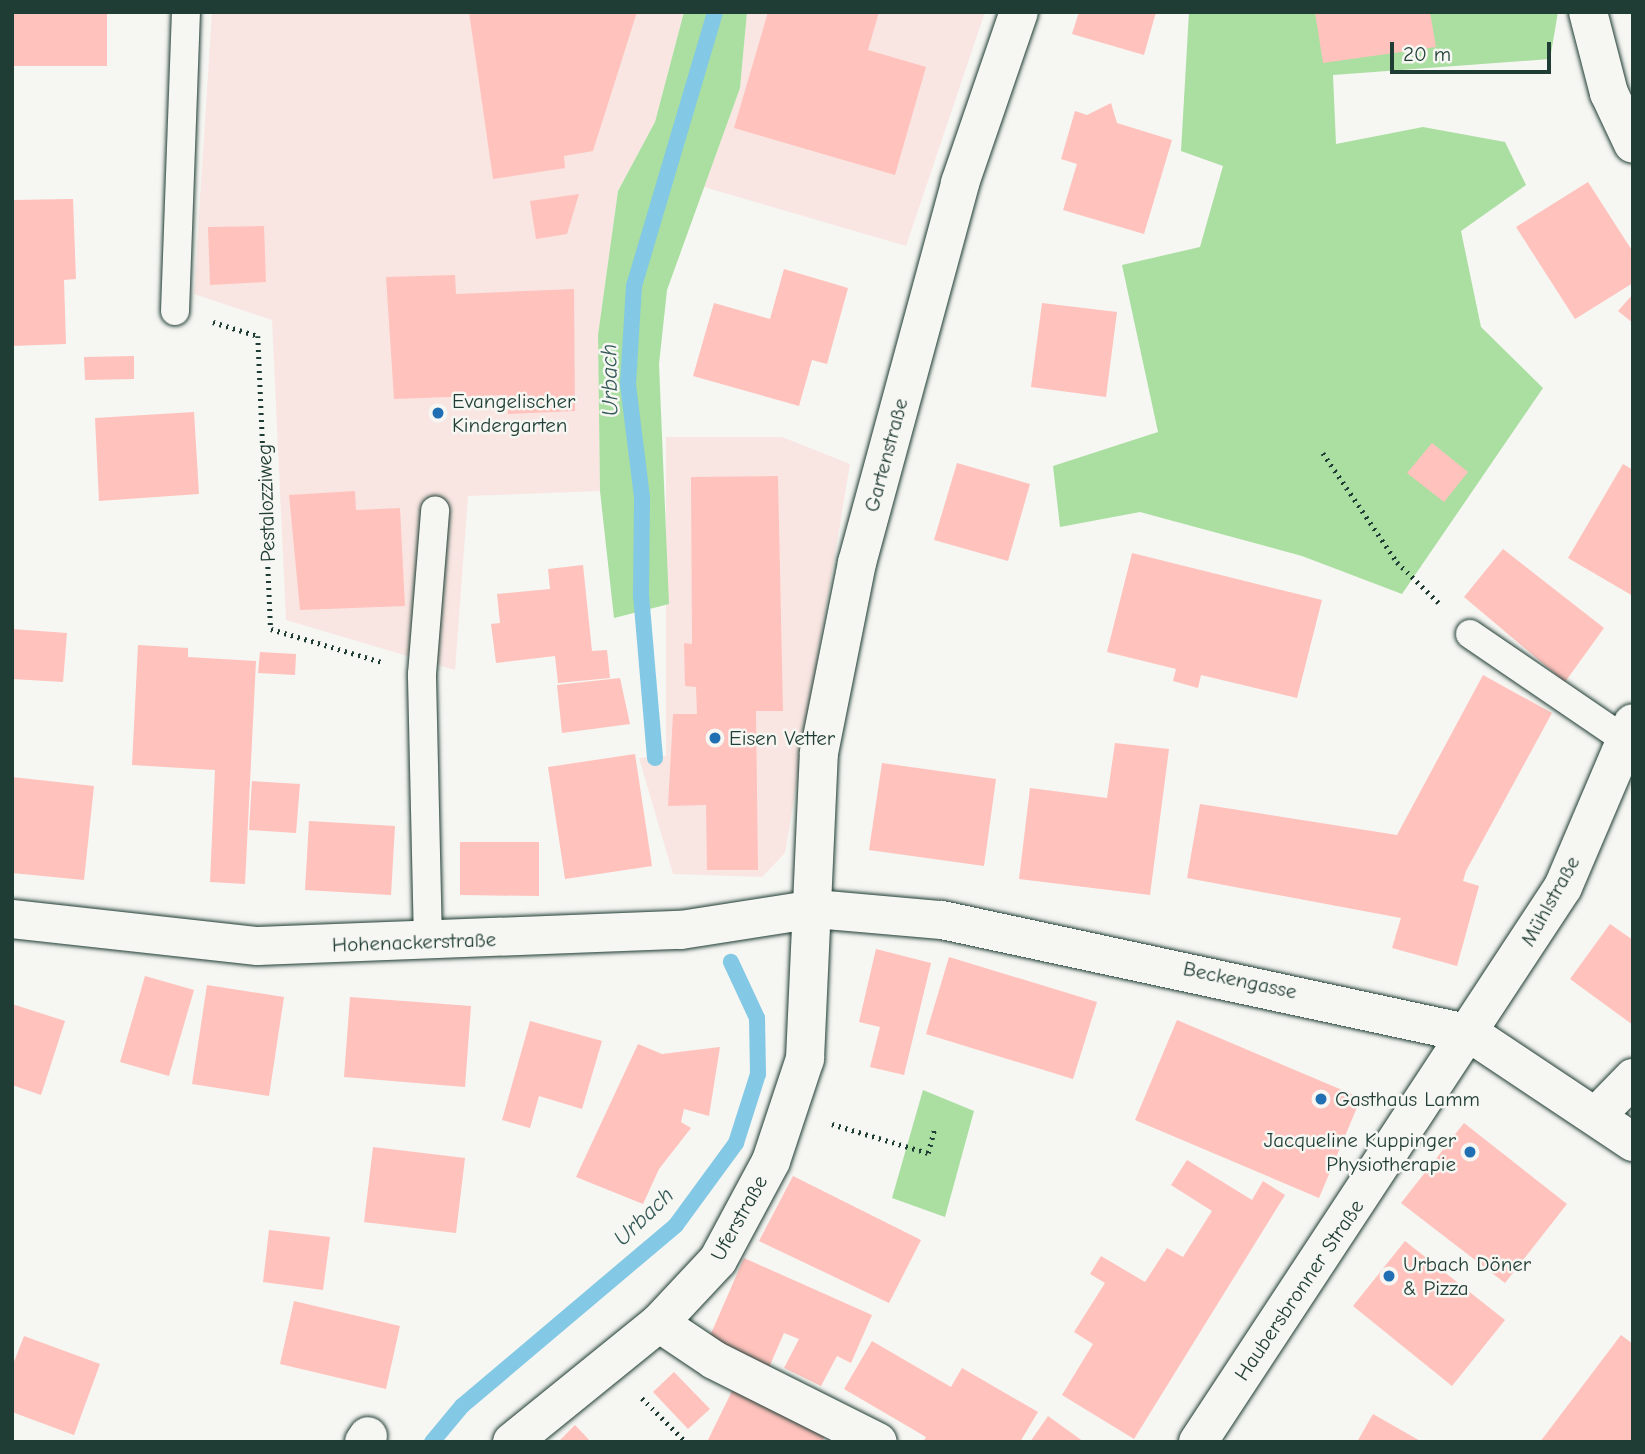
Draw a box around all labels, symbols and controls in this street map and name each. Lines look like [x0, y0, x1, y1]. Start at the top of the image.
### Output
scale bar [1393, 28, 1554, 72]
text: 20 m [1403, 42, 1451, 66]
water label: Urbach [596, 343, 624, 417]
place label: Evangelischer Kindergarten [452, 388, 575, 438]
street label: Gartenstraße [859, 395, 913, 515]
marker: Evangelischer Kindergarten [430, 405, 446, 421]
street label: Pestalozziweg [251, 443, 281, 563]
place label: Eisen Vetter [729, 725, 835, 751]
marker: Eisen Vetter [707, 730, 723, 746]
street label: Mühlstraße [1515, 851, 1585, 951]
street label: Hohenackerstraße [331, 927, 497, 957]
street label: Beckengasse [1181, 956, 1299, 1004]
place label: Gasthaus Lamm [1335, 1086, 1480, 1112]
marker: Gasthaus Lamm [1313, 1091, 1329, 1107]
place label: Jacqueline Kuppinger Physiotherapie [1264, 1127, 1456, 1177]
marker: Jacqueline Kuppinger Physiotherapie [1462, 1144, 1478, 1160]
street label: Uferstraße [705, 1171, 773, 1265]
water label: Urbach [608, 1182, 680, 1252]
street label: Haubersbronner Straße [1229, 1195, 1369, 1385]
place label: Urbach Döner & Pizza [1403, 1251, 1531, 1301]
marker: Urbach Döner & Pizza [1381, 1268, 1397, 1284]

